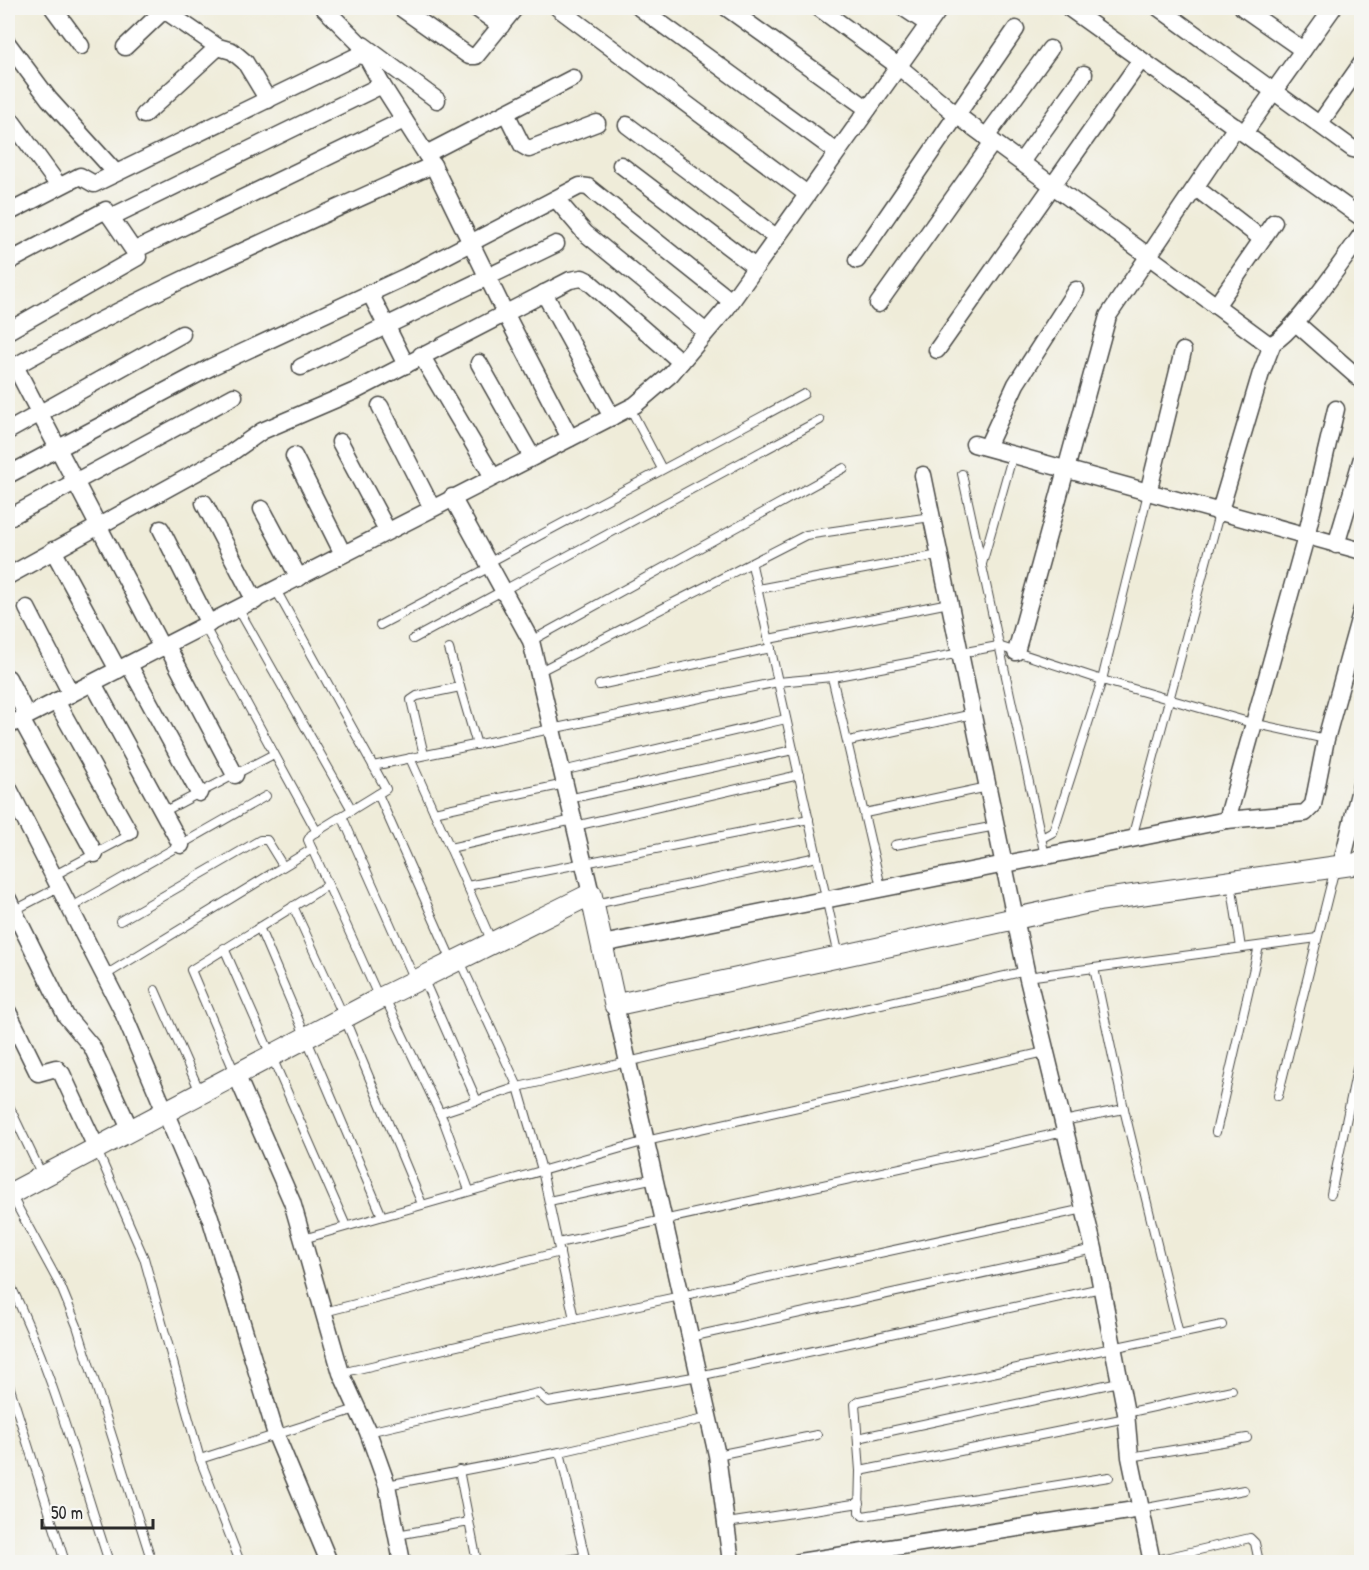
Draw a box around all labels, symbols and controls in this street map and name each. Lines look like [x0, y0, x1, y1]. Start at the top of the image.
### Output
scale bar [42, 1492, 153, 1530]
text: 50 m [51, 1500, 83, 1525]

